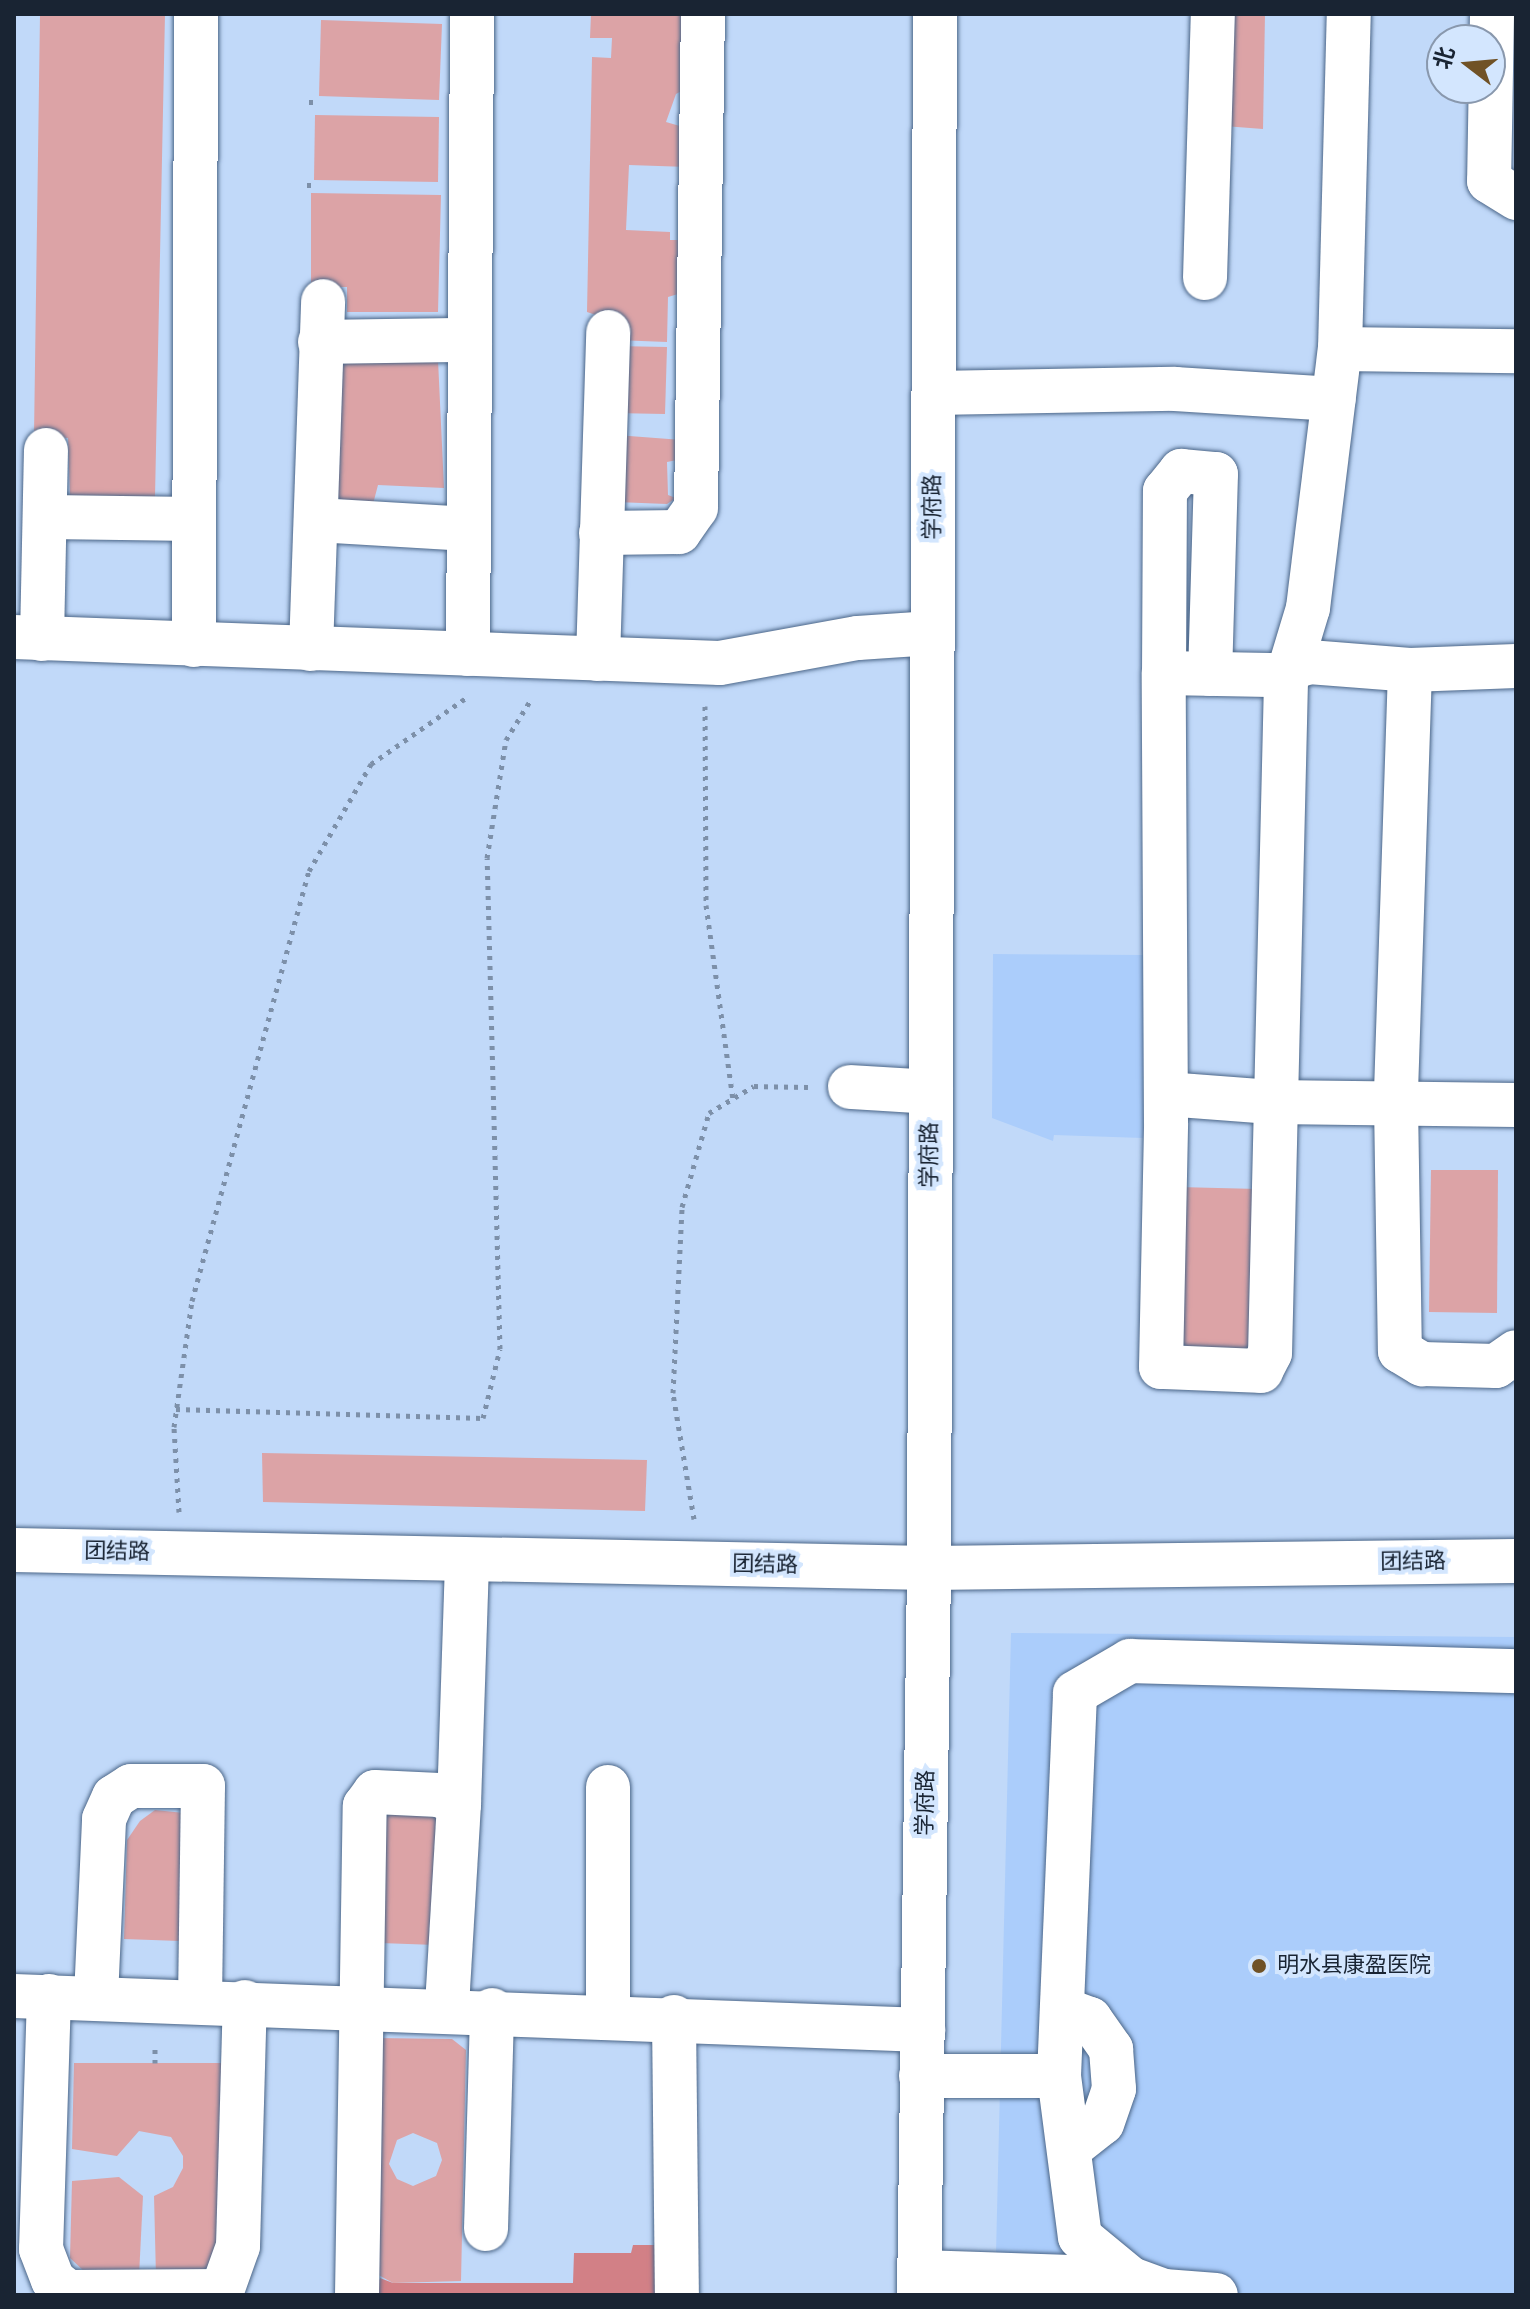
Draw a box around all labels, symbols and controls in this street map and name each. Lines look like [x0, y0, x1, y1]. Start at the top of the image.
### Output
north arrow [1426, 24, 1506, 104]
text: 北 [1431, 44, 1458, 72]
street label: 学府路 [920, 474, 946, 540]
street label: 学府路 [917, 1122, 943, 1188]
street label: 团结路 [84, 1538, 150, 1566]
street label: 团结路 [1380, 1548, 1446, 1576]
street label: 团结路 [732, 1551, 798, 1579]
street label: 学府路 [912, 1770, 940, 1836]
place label: 明水县康盈医院 [1277, 1953, 1431, 1979]
marker: 明水县康盈医院 [1248, 1955, 1270, 1977]

